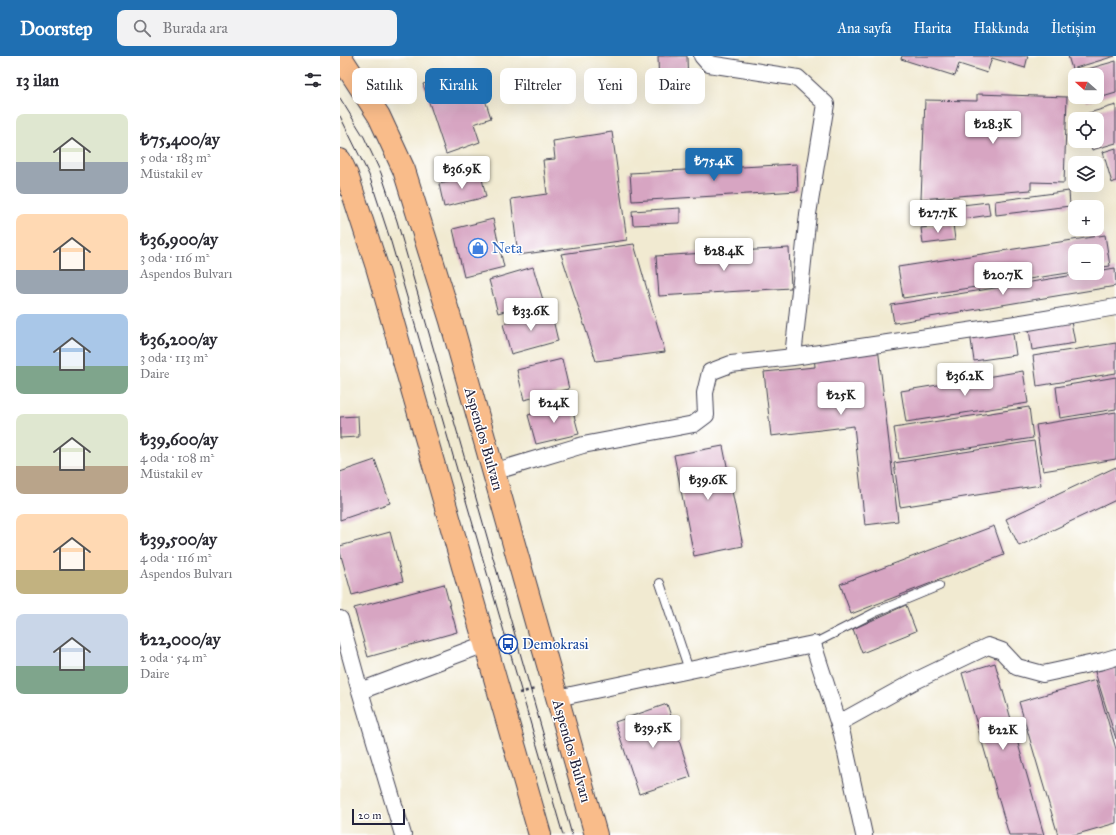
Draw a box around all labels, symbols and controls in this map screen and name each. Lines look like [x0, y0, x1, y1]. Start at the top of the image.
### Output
search box [117, 10, 397, 46]
text: Doorstep [20, 17, 93, 40]
icon: search [131, 17, 153, 39]
text: Burada ara [163, 19, 228, 37]
text: Ana sayfa [838, 20, 891, 37]
text: Harita [913, 20, 951, 37]
text: Hakkında [973, 20, 1029, 37]
text: İletişim [1051, 20, 1096, 37]
chip: Satılık [352, 68, 417, 104]
chip: Kiralık [425, 68, 492, 104]
chip: Filtreler [500, 68, 576, 104]
chip: Yeni [584, 68, 637, 104]
chip: Daire [645, 68, 705, 104]
north arrow [1068, 68, 1104, 104]
map controls [1068, 68, 1104, 280]
icon: filters [302, 69, 324, 91]
text: 13 ilan [16, 70, 59, 91]
pin: ₺28.3K [960, 111, 1026, 145]
button: locate [1068, 112, 1104, 148]
text: ₺28.3K [974, 116, 1012, 132]
text: ₺75,400/ay [140, 129, 220, 150]
icon: home [48, 130, 96, 178]
pin: ₺75.4K [681, 148, 747, 182]
text: 5 oda · 183 m² [140, 150, 211, 166]
text: ₺75.4K [694, 153, 734, 169]
pin: ₺36.9K [429, 156, 495, 190]
button: layers [1068, 156, 1104, 192]
text: ₺36.9K [443, 161, 481, 177]
text: Müstakil ev [140, 166, 203, 182]
pin: ₺27.7K [905, 200, 971, 234]
button: + [1068, 200, 1104, 236]
text: ₺27.7K [919, 205, 957, 221]
text: ₺36,900/ay [140, 229, 218, 250]
icon: home [48, 230, 96, 278]
shop icon: Neta [467, 237, 489, 259]
pin: ₺28.4K [691, 238, 757, 272]
place label: Neta [492, 239, 523, 257]
text: ₺28.4K [704, 243, 744, 259]
button: − [1068, 244, 1104, 280]
text: 3 oda · 116 m² [140, 250, 210, 266]
pin: ₺20.7K [970, 262, 1036, 296]
text: Aspendos Bulvarı [140, 266, 232, 282]
text: ₺20.7K [983, 267, 1023, 283]
pin: ₺33.6K [498, 298, 564, 332]
text: ₺33.6K [513, 303, 549, 319]
text: ₺36,200/ay [140, 329, 217, 350]
icon: home [48, 330, 96, 378]
text: 3 oda · 113 m² [140, 350, 208, 366]
pin: ₺36.2K [932, 363, 998, 397]
text: Daire [140, 366, 170, 382]
text: ₺36.2K [946, 368, 984, 384]
pin: ₺25K [817, 382, 865, 416]
street label: Aspendos Bulvarı [460, 384, 507, 493]
text: ₺25K [826, 387, 856, 403]
pin: ₺24K [530, 390, 578, 424]
text: ₺24K [539, 395, 569, 411]
text: ₺39,600/ay [140, 429, 218, 450]
icon: home [48, 430, 96, 478]
text: 4 oda · 108 m² [140, 450, 214, 466]
text: Müstakil ev [140, 466, 203, 482]
pin: ₺39.6K [675, 467, 741, 501]
text: ₺39.6K [689, 472, 727, 488]
text: ₺39,500/ay [140, 529, 217, 550]
icon: home [48, 530, 96, 578]
text: 4 oda · 116 m² [140, 550, 212, 566]
text: Aspendos Bulvarı [140, 566, 232, 582]
text: ₺22,000/ay [140, 629, 220, 650]
icon: home [48, 630, 96, 678]
bus stop icon: Demokrasi [497, 633, 519, 655]
place label: Demokrasi [522, 635, 589, 653]
text: 2 oda · 54 m² [140, 650, 207, 666]
text: Daire [140, 666, 170, 682]
street label: Aspendos Bulvarı [548, 696, 595, 805]
pin: ₺39.5K [620, 715, 686, 749]
pin: ₺22K [979, 717, 1027, 751]
text: ₺39.5K [634, 720, 672, 736]
text: ₺22K [988, 722, 1018, 738]
scale bar [352, 807, 405, 826]
text: 20 m [358, 809, 381, 822]

